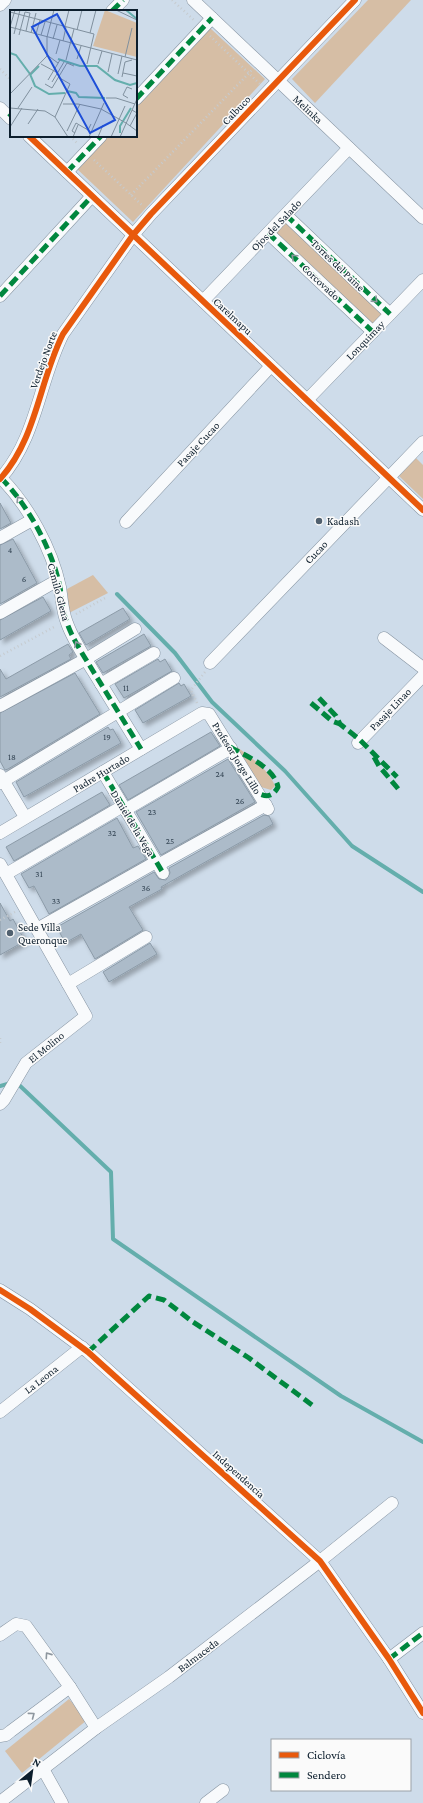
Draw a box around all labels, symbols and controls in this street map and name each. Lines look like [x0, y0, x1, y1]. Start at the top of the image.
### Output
inset map [10, 10, 137, 137]
street label: Melinka [291, 92, 325, 126]
street label: Calbuco [219, 93, 253, 127]
street label: Ojos del Salado [248, 196, 305, 254]
street label: Torres del Paine [309, 237, 367, 294]
one-way arrow [291, 254, 299, 262]
street label: Corcovado [300, 262, 343, 303]
street label: Carelmapu [211, 295, 255, 338]
one-way arrow [370, 295, 377, 302]
street label: Lonquimay [343, 317, 388, 363]
street label: Verdejo Norte [27, 330, 60, 391]
street label: Pasaje Cucao [174, 419, 223, 470]
one-way arrow [16, 496, 24, 503]
place label: Kadash [327, 515, 360, 527]
marker: Kadash [314, 516, 324, 526]
street label: Cucao [302, 538, 330, 566]
house number: 4 [8, 545, 13, 555]
street label: Camilo Glena [46, 562, 72, 622]
house number: 6 [22, 574, 27, 584]
one-way arrow [74, 641, 82, 648]
house number: 11 [123, 683, 129, 693]
street label: Pasaje Linao [367, 685, 414, 733]
street label: Profesor Jorge Lillo [209, 720, 264, 797]
house number: 19 [103, 732, 111, 742]
street label: Padre Hurtado [71, 751, 132, 795]
house number: 18 [8, 752, 16, 762]
house number: 24 [216, 769, 225, 779]
street label: Daniel de la Vega [108, 788, 157, 859]
house number: 26 [236, 796, 245, 806]
house number: 23 [148, 807, 156, 817]
house number: 32 [108, 828, 116, 838]
house number: 25 [166, 836, 174, 846]
house number: 31 [35, 869, 43, 879]
house number: 36 [142, 883, 151, 893]
house number: 33 [52, 896, 60, 906]
place label: Sede Villa Queronque [18, 921, 68, 947]
marker: Sede Villa Queronque [5, 928, 15, 938]
street label: El Molino [26, 1029, 67, 1065]
street label: La Leona [22, 1362, 60, 1396]
street label: Independencia [210, 1448, 267, 1501]
street label: Balmaceda [175, 1636, 221, 1674]
one-way arrow [46, 1653, 53, 1660]
one-way arrow [28, 1713, 35, 1720]
legend [271, 1739, 411, 1791]
text: Ciclovía [307, 1748, 346, 1762]
north arrow [12, 1751, 52, 1791]
text: N [31, 1755, 43, 1770]
text: Sendero [307, 1768, 346, 1782]

